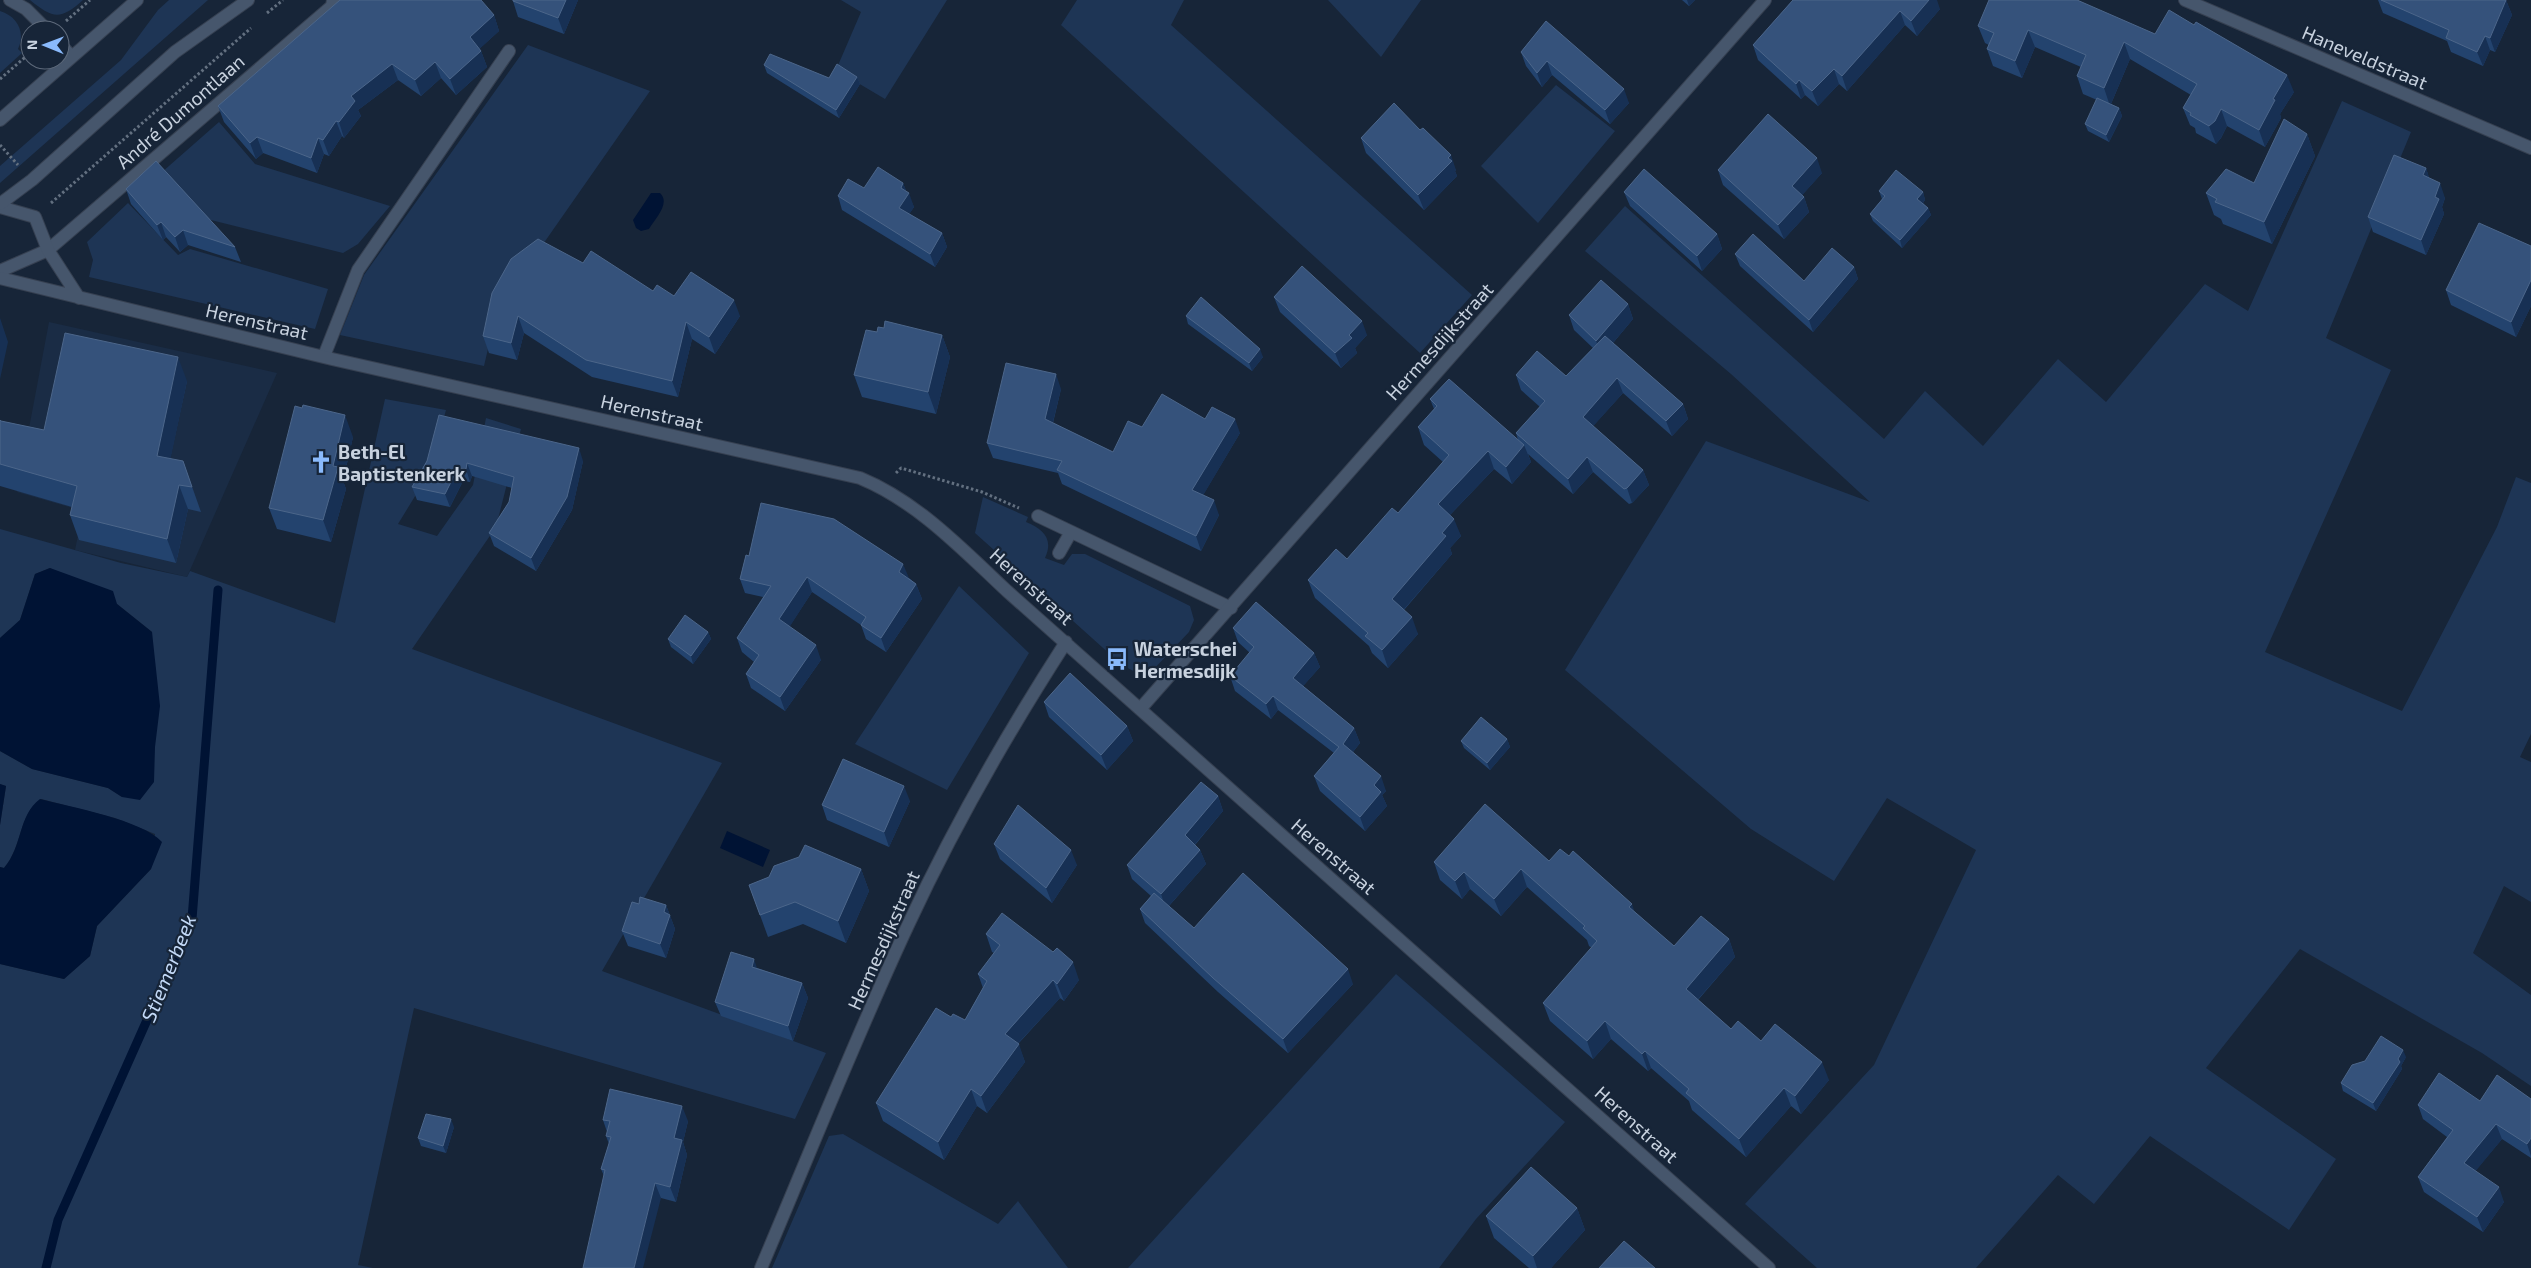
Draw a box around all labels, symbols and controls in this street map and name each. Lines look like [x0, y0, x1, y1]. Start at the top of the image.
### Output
north arrow [20, 20, 70, 70]
street label: Haneveldstraat [2299, 20, 2431, 94]
text: N [23, 40, 40, 50]
street label: André Dumontlaan [111, 49, 249, 173]
street label: Hermesdijkstraat [1380, 278, 1498, 404]
street label: Herenstraat [204, 298, 310, 344]
street label: Herenstraat [599, 389, 705, 435]
place label: Beth-El Baptistenkerk [338, 440, 466, 485]
church icon: Beth-El Baptistenkerk [308, 449, 334, 475]
street label: Herenstraat [986, 543, 1078, 629]
place label: Waterschei Hermesdijk [1134, 637, 1237, 682]
bus stop icon: Waterschei Hermesdijk [1104, 646, 1130, 672]
street label: Herenstraat [1287, 813, 1381, 899]
street label: Hermesdijkstraat [842, 867, 924, 1013]
water label: Stiemerbeek [136, 911, 200, 1025]
street label: Herenstraat [1591, 1081, 1683, 1167]

